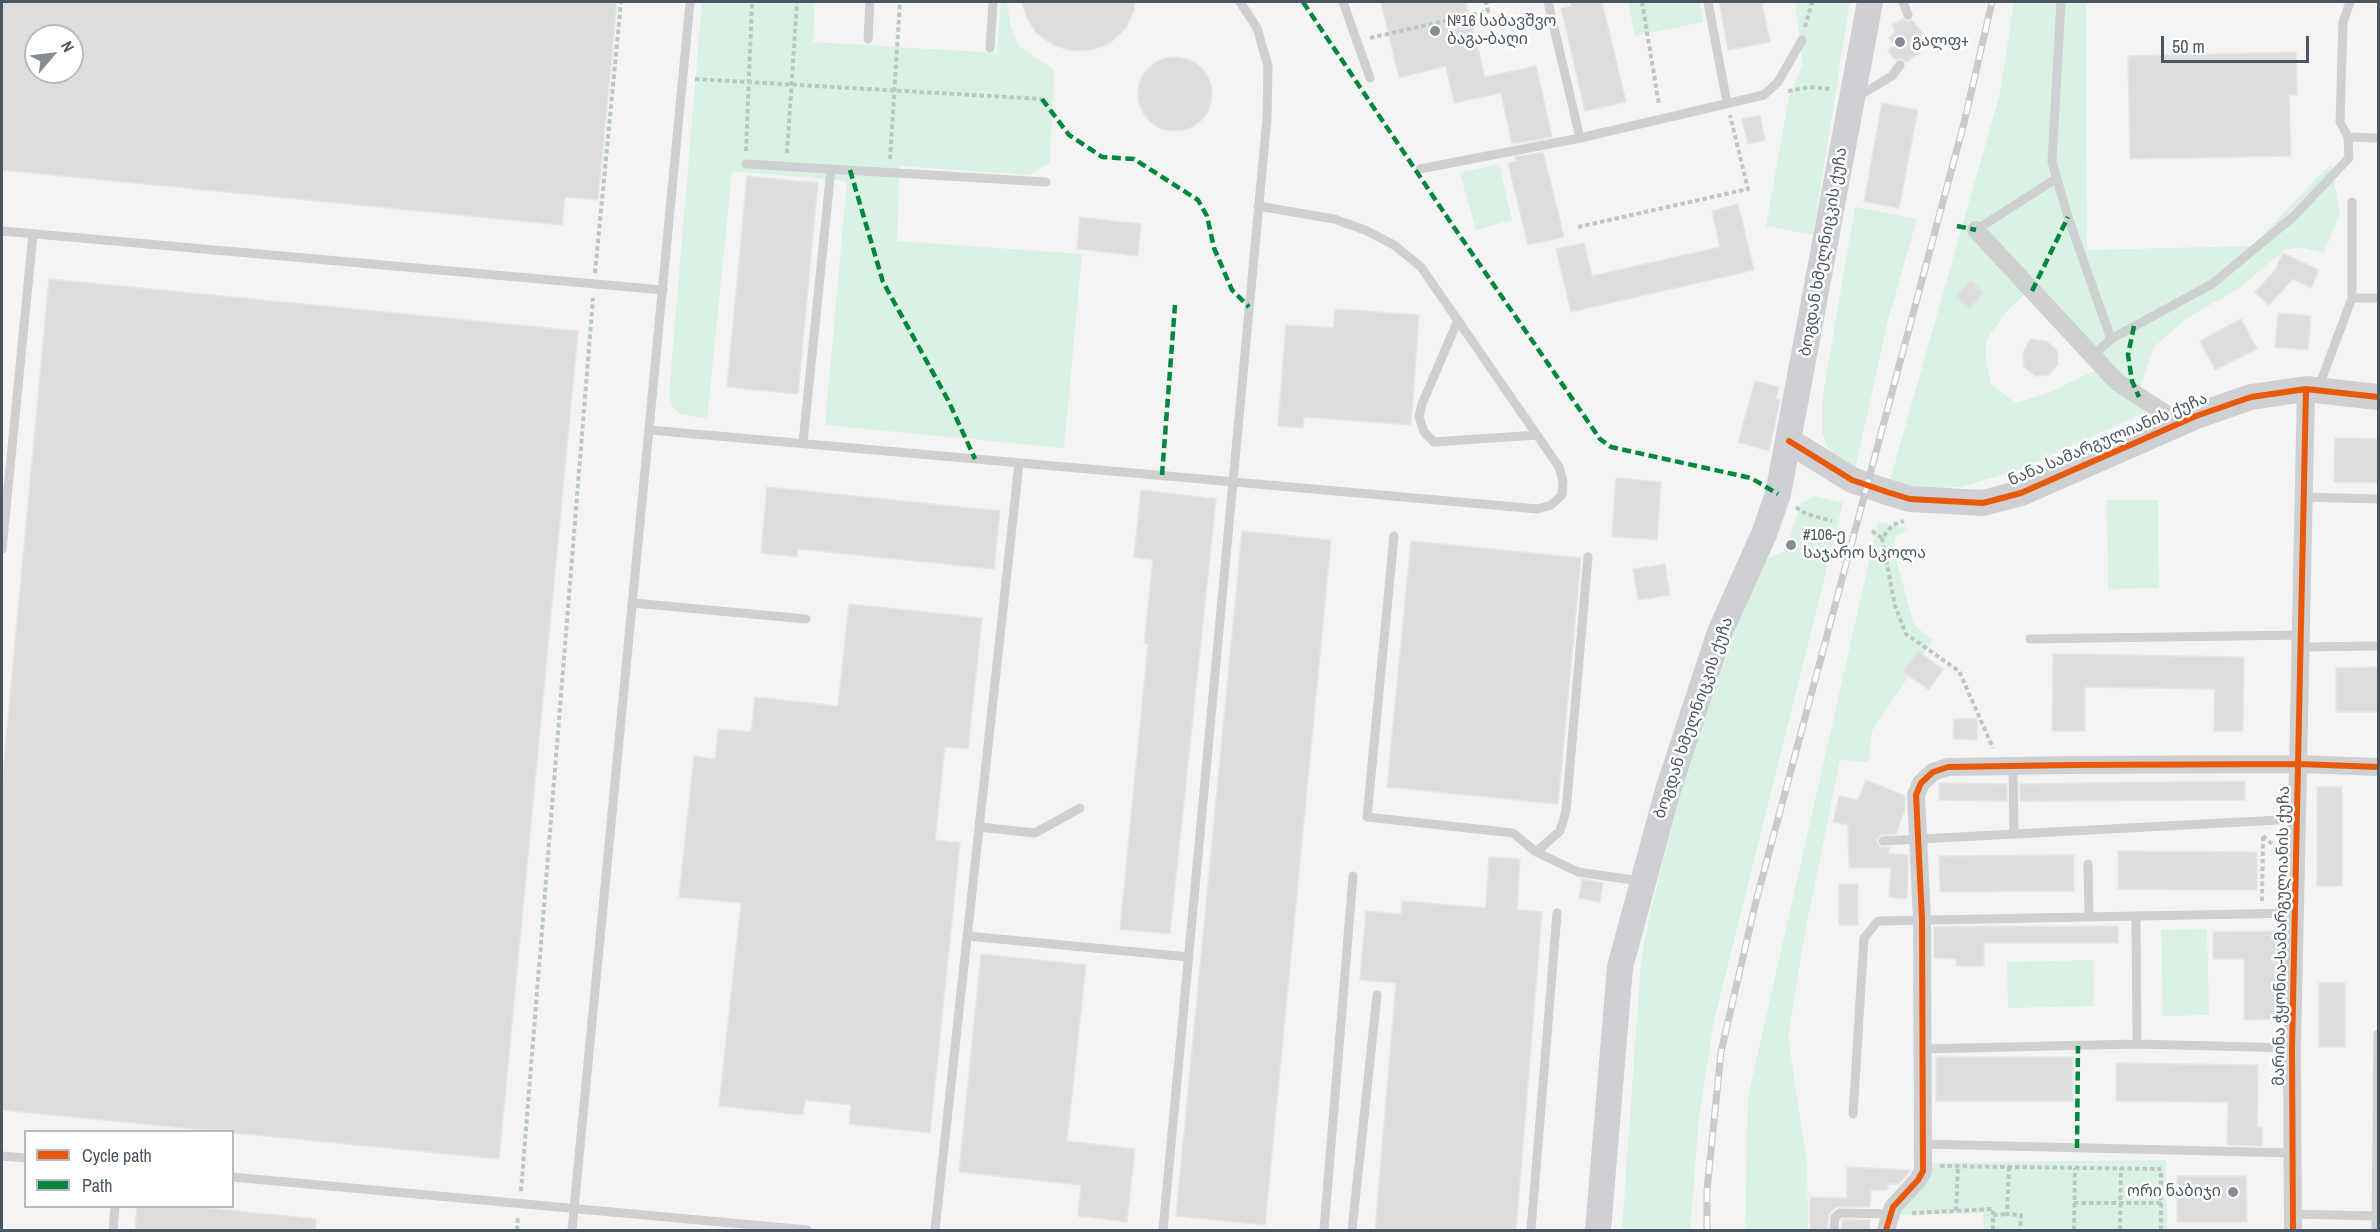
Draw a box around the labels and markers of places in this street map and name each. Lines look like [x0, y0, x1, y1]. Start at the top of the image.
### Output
place label: №16 საბავშვო ბაგა-ბაღი [1447, 12, 1556, 50]
marker: №16 საბავშვო ბაგა-ბაღი [1428, 24, 1442, 38]
place label: გალფ+ [1912, 32, 1969, 52]
marker: გალფ+ [1893, 35, 1907, 49]
place label: #106-ე საჯარო სკოლა [1803, 526, 1926, 564]
marker: #106-ე საჯარო სკოლა [1784, 538, 1798, 552]
place label: ორი ნაბიჯი [2127, 1182, 2221, 1202]
marker: ორი ნაბიჯი [2226, 1185, 2240, 1199]

